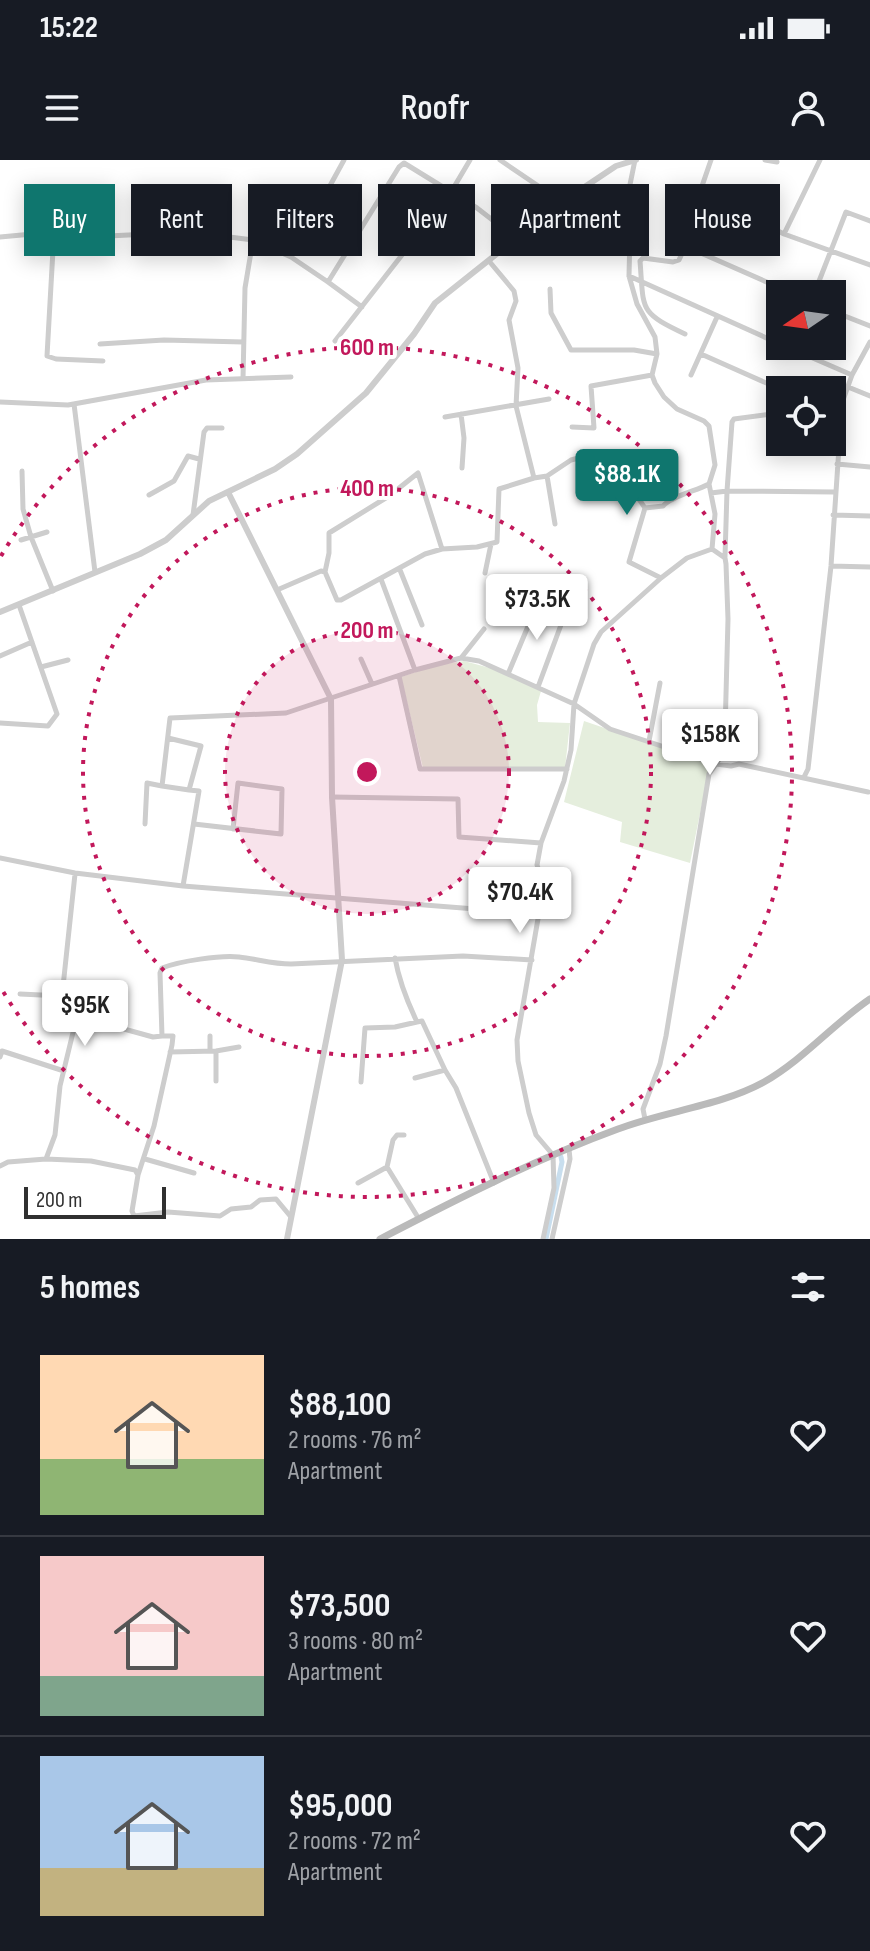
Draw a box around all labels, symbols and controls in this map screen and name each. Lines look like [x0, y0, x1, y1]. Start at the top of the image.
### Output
text: 15:22 [40, 10, 98, 46]
icon: menu [40, 86, 84, 130]
icon: person [786, 86, 830, 130]
text: Roofr [400, 87, 470, 130]
chip: Buy [24, 184, 115, 256]
chip: Rent [131, 184, 232, 256]
chip: Filters [248, 184, 362, 256]
chip: New [378, 184, 475, 256]
chip: Apartment [491, 184, 649, 256]
chip: House [665, 184, 780, 256]
north arrow [766, 280, 846, 360]
map controls [766, 280, 846, 456]
text: 600 m [340, 333, 394, 362]
button: locate [766, 376, 846, 456]
pin: $88.1K [562, 449, 692, 517]
text: $88.1K [593, 459, 661, 490]
text: 400 m [340, 474, 394, 503]
pin: $73.5K [472, 574, 602, 642]
text: $73.5K [504, 584, 570, 615]
text: 200 m [340, 616, 394, 645]
pin: $158K [654, 709, 766, 777]
text: $158K [680, 719, 740, 750]
centre of rings [353, 758, 381, 786]
pin: $70.4K [455, 867, 585, 935]
text: $70.4K [486, 877, 554, 908]
pin: $95K [38, 980, 132, 1048]
text: $95K [60, 990, 110, 1021]
scale bar [24, 1183, 166, 1219]
text: 200 m [36, 1187, 82, 1214]
icon: filters [786, 1265, 830, 1309]
text: 5 homes [40, 1267, 140, 1308]
text: $88,100 [288, 1384, 391, 1425]
icon: home [104, 1387, 200, 1483]
icon: heart [786, 1413, 830, 1457]
text: 2 rooms · 76 m² [288, 1425, 422, 1456]
text: Apartment [288, 1456, 382, 1487]
text: $73,500 [288, 1585, 391, 1626]
icon: home [104, 1588, 200, 1684]
icon: heart [786, 1614, 830, 1658]
text: 3 rooms · 80 m² [288, 1626, 423, 1657]
text: Apartment [288, 1657, 382, 1688]
text: $95,000 [288, 1785, 393, 1826]
icon: home [104, 1788, 200, 1884]
icon: heart [786, 1814, 830, 1858]
text: 2 rooms · 72 m² [288, 1826, 421, 1857]
text: Apartment [288, 1857, 382, 1888]

